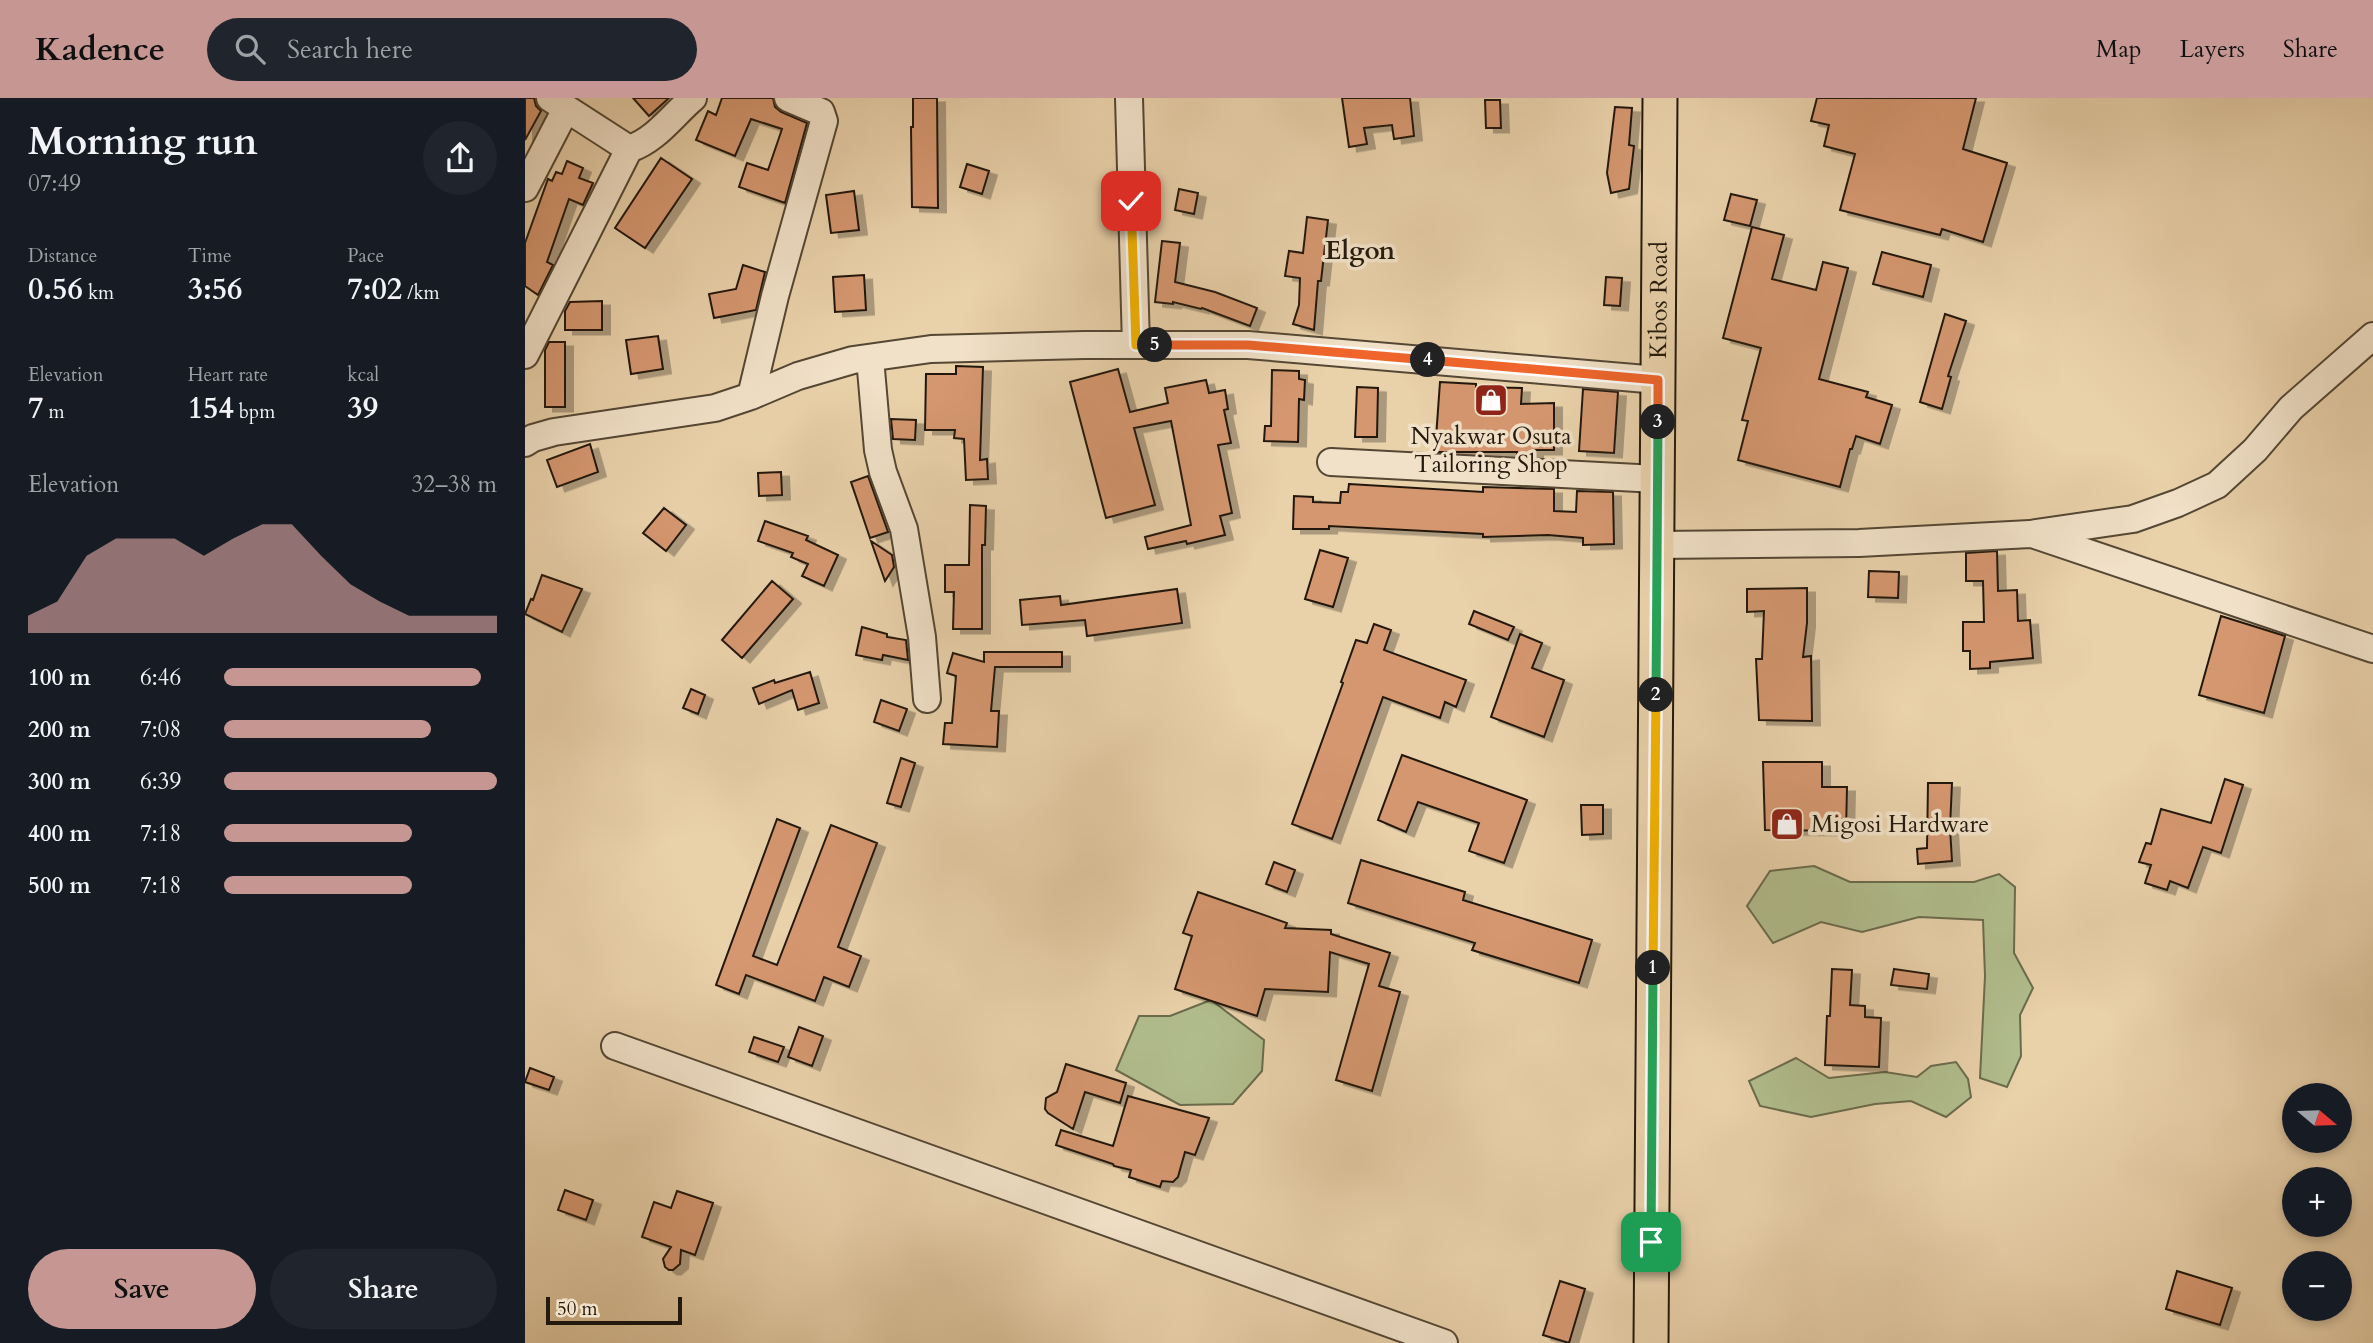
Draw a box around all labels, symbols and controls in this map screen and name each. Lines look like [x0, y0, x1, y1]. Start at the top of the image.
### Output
search box [207, 18, 697, 81]
text: Kadence [35, 27, 165, 72]
icon: search [231, 30, 269, 68]
text: Search here [287, 32, 413, 67]
text: Map [2096, 33, 2142, 66]
text: Layers [2180, 33, 2245, 66]
text: Share [2283, 33, 2338, 66]
text: Morning run [28, 116, 258, 168]
button: share [423, 121, 497, 195]
text: 07:49 [28, 168, 81, 199]
pin [1101, 171, 1161, 231]
icon: check [1112, 182, 1150, 220]
district label: Elgon [1325, 233, 1396, 268]
street label: Kibos Road [1642, 241, 1676, 359]
text: Distance [28, 243, 97, 269]
text: Time [188, 243, 232, 269]
text: Pace [347, 243, 384, 269]
text: 0.56 [28, 269, 83, 310]
text: 3:56 [188, 269, 242, 310]
text: 7:02 [347, 269, 402, 310]
text: km [83, 280, 114, 306]
text: /km [402, 280, 440, 306]
pin: 5 [1137, 328, 1173, 362]
text: 5 [1150, 331, 1159, 357]
pin: 4 [1411, 342, 1445, 378]
text: 4 [1423, 346, 1432, 372]
text: Elevation [28, 362, 103, 388]
text: Heart rate [188, 362, 268, 388]
text: kcal [347, 362, 379, 388]
shop icon: Nyakwar Osuta Tailoring Shop [1472, 381, 1510, 419]
text: 7 [28, 388, 43, 429]
text: 154 [188, 388, 234, 429]
text: 39 [347, 388, 378, 429]
text: m [43, 399, 65, 425]
text: bpm [234, 399, 275, 425]
pin: 3 [1641, 404, 1675, 440]
text: 3 [1653, 408, 1662, 434]
place label: Nyakwar Osuta Tailoring Shop [1410, 420, 1572, 481]
text: Elevation [28, 469, 119, 500]
text: 32–38 m [412, 469, 497, 500]
text: 100 m [28, 662, 91, 693]
text: 6:46 [140, 662, 181, 693]
pin: 2 [1639, 678, 1673, 712]
text: 2 [1651, 681, 1660, 707]
text: 200 m [28, 714, 91, 745]
text: 7:08 [140, 714, 181, 745]
text: 300 m [28, 766, 91, 797]
text: 6:39 [140, 766, 181, 797]
shop icon: Migosi Hardware [1768, 805, 1806, 843]
place label: Migosi Hardware [1811, 808, 1989, 841]
text: 400 m [28, 818, 91, 849]
text: 7:18 [140, 818, 181, 849]
text: 500 m [28, 870, 91, 901]
text: 7:18 [140, 870, 181, 901]
pin: 1 [1635, 950, 1671, 986]
text: 1 [1648, 954, 1657, 980]
north arrow [2282, 1083, 2352, 1153]
map controls [2282, 1083, 2352, 1321]
button: + [2282, 1167, 2352, 1237]
pin [1621, 1212, 1681, 1272]
icon: arrive [1632, 1223, 1670, 1261]
button: Save [28, 1249, 256, 1329]
button: Share [270, 1249, 497, 1329]
button: − [2282, 1251, 2352, 1321]
scale bar [546, 1294, 683, 1326]
text: 50 m [557, 1296, 598, 1322]

